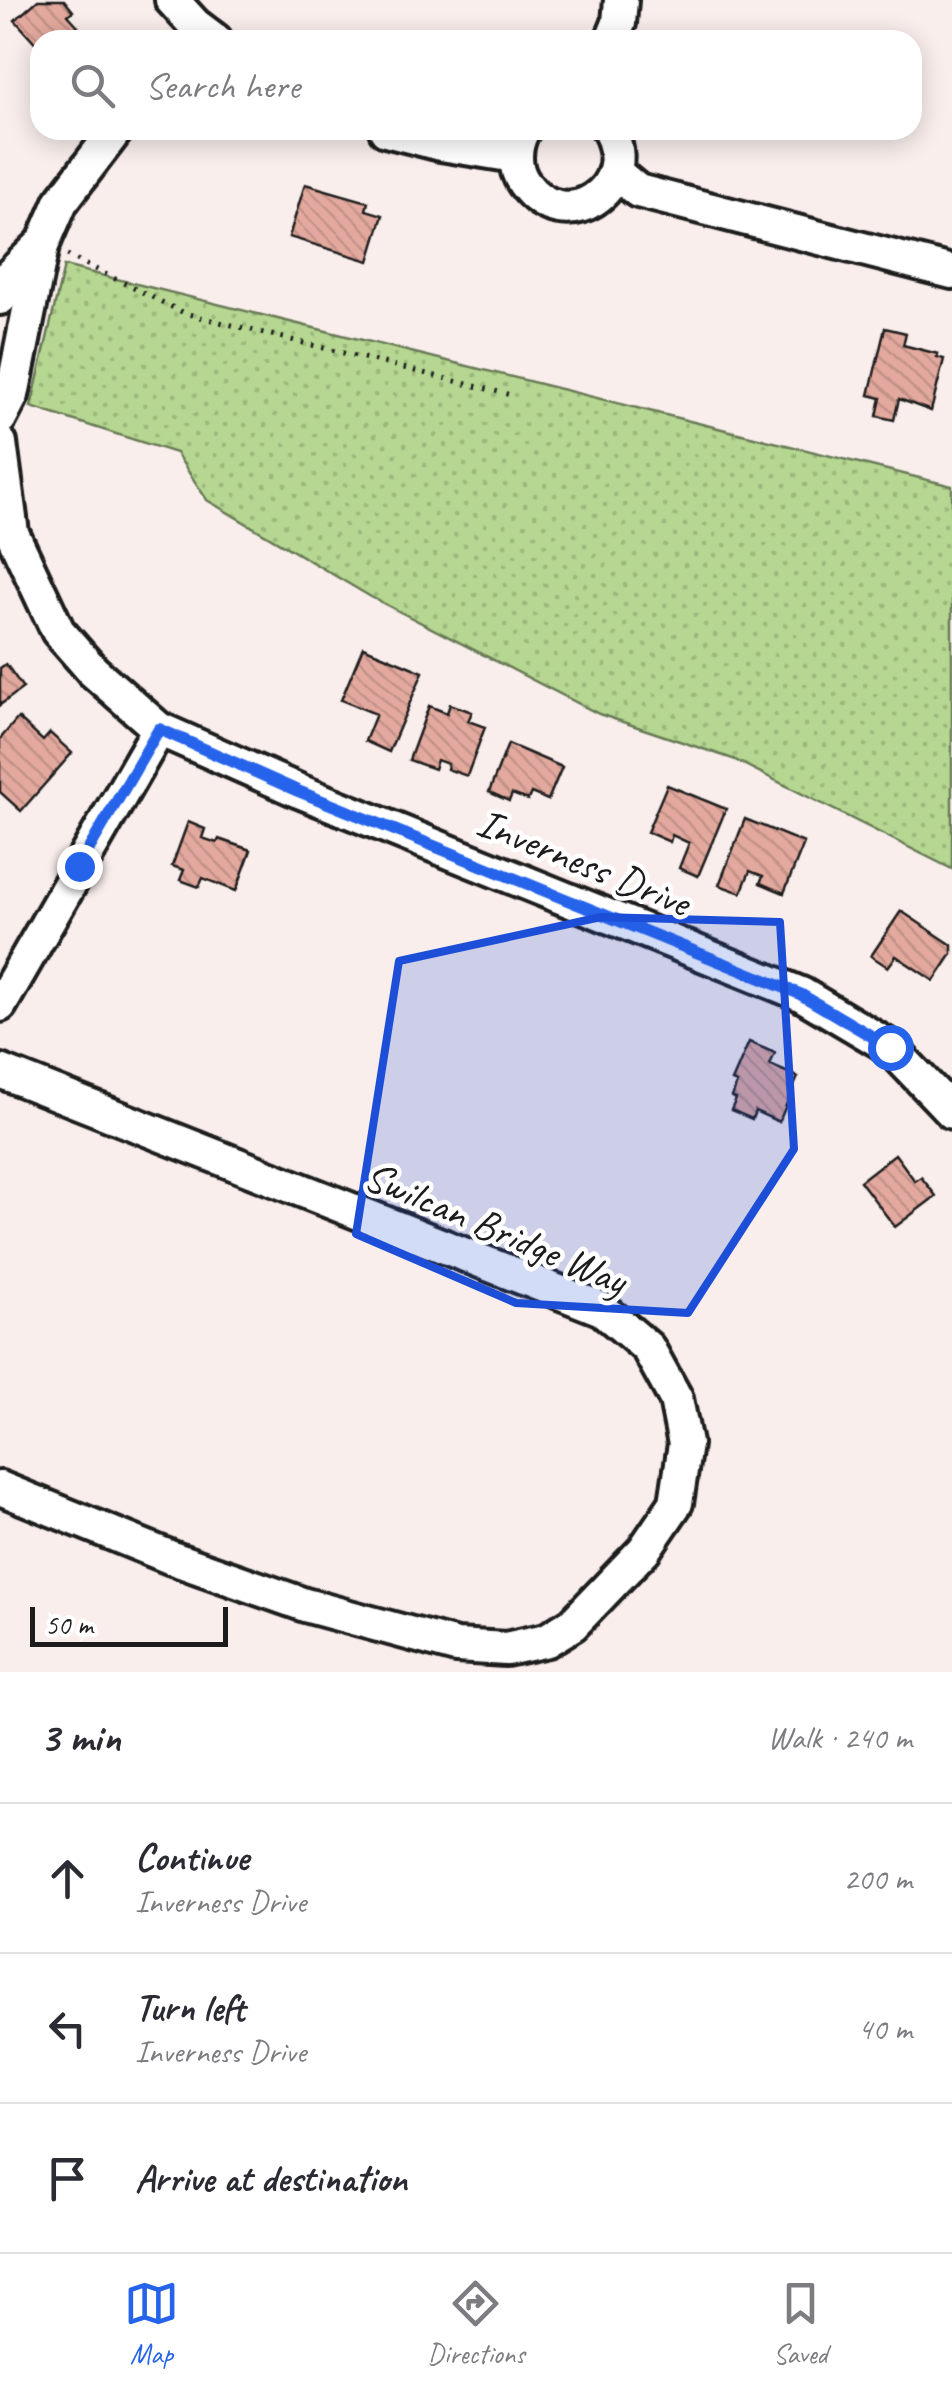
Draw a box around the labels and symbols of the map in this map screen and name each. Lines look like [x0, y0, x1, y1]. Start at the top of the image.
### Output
street label: Inverness Drive [469, 796, 701, 930]
route end [57, 844, 103, 890]
route start [868, 1025, 914, 1071]
street label: Swilcan Bridge Way [357, 1149, 637, 1308]
scale bar [30, 1602, 228, 1646]

